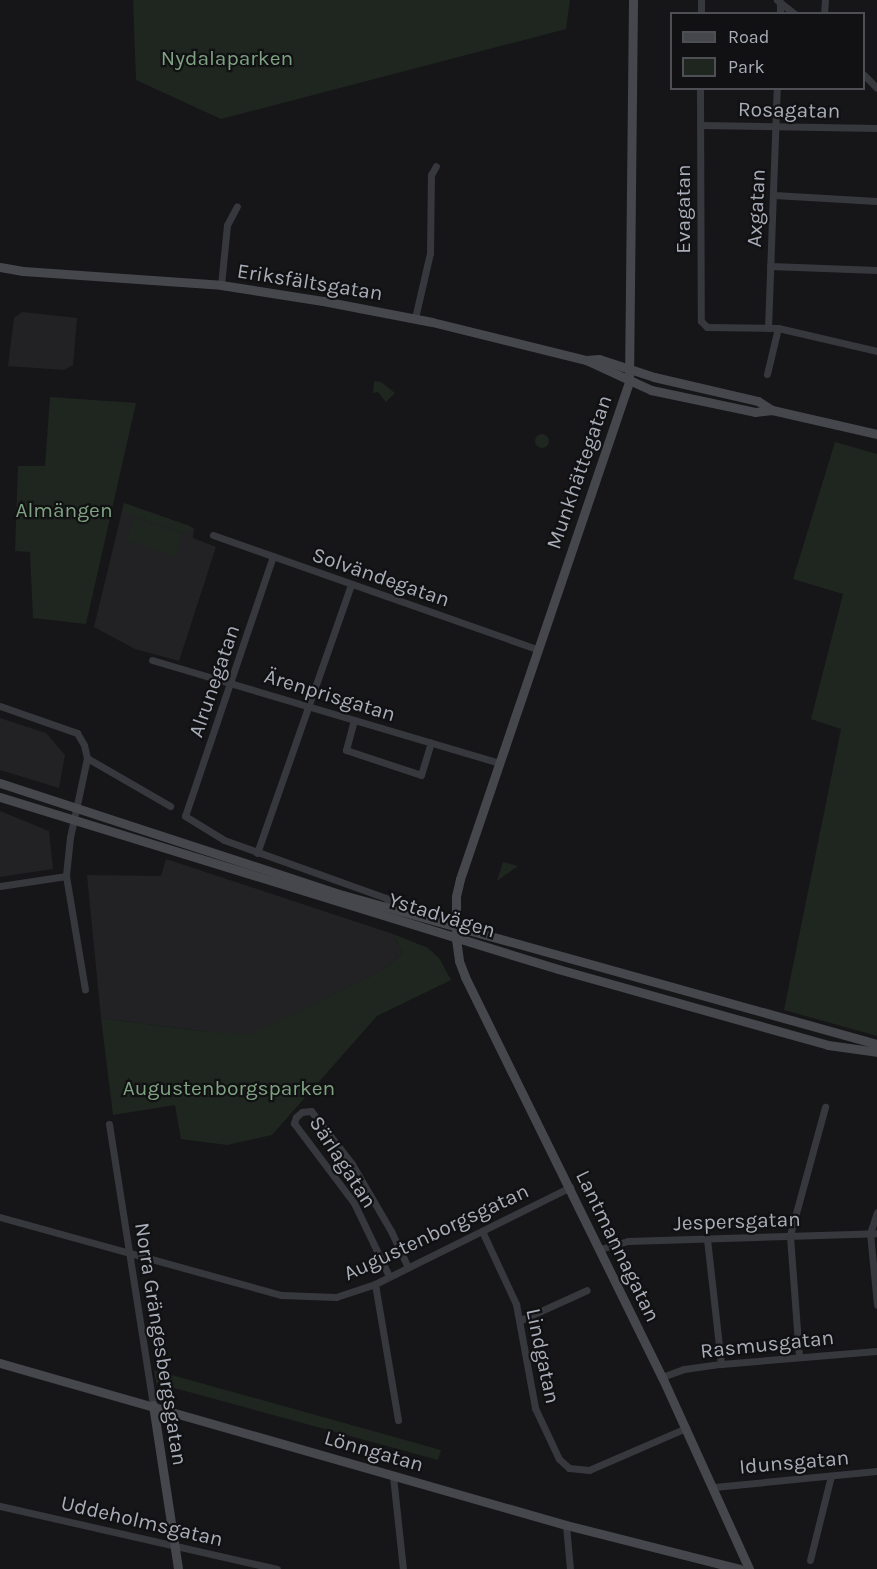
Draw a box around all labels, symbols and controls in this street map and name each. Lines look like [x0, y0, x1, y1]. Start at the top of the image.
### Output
legend [670, 12, 865, 90]
text: Road [728, 26, 769, 48]
park label: Nydalaparken [161, 45, 293, 71]
text: Park [728, 56, 765, 78]
street label: Rosagatan [738, 97, 840, 123]
street label: Evagatan [670, 164, 696, 254]
street label: Axgatan [741, 168, 771, 248]
street label: Eriksfältsgatan [235, 258, 385, 306]
street label: Munkhättegatan [541, 392, 617, 552]
park label: Almängen [15, 497, 113, 523]
street label: Solvändegatan [309, 542, 453, 612]
street label: Alrunegatan [183, 621, 245, 741]
street label: Ärenprisgatan [261, 663, 399, 727]
street label: Ystadvägen [385, 887, 499, 943]
park label: Augustenborgsparken [123, 1075, 335, 1101]
street label: Särlagatan [304, 1111, 382, 1213]
street label: Lantmannagatan [570, 1166, 666, 1326]
street label: Augustenborgsgatan [339, 1178, 533, 1286]
street label: Jespersgatan [673, 1206, 801, 1236]
street label: Norra Grängesbergsgatan [129, 1221, 193, 1467]
street label: Lindgatan [521, 1306, 565, 1406]
street label: Rasmusgatan [699, 1324, 835, 1364]
street label: Lönngatan [321, 1425, 427, 1477]
street label: Idunsgatan [738, 1445, 850, 1479]
street label: Uddeholmsgatan [58, 1490, 226, 1552]

